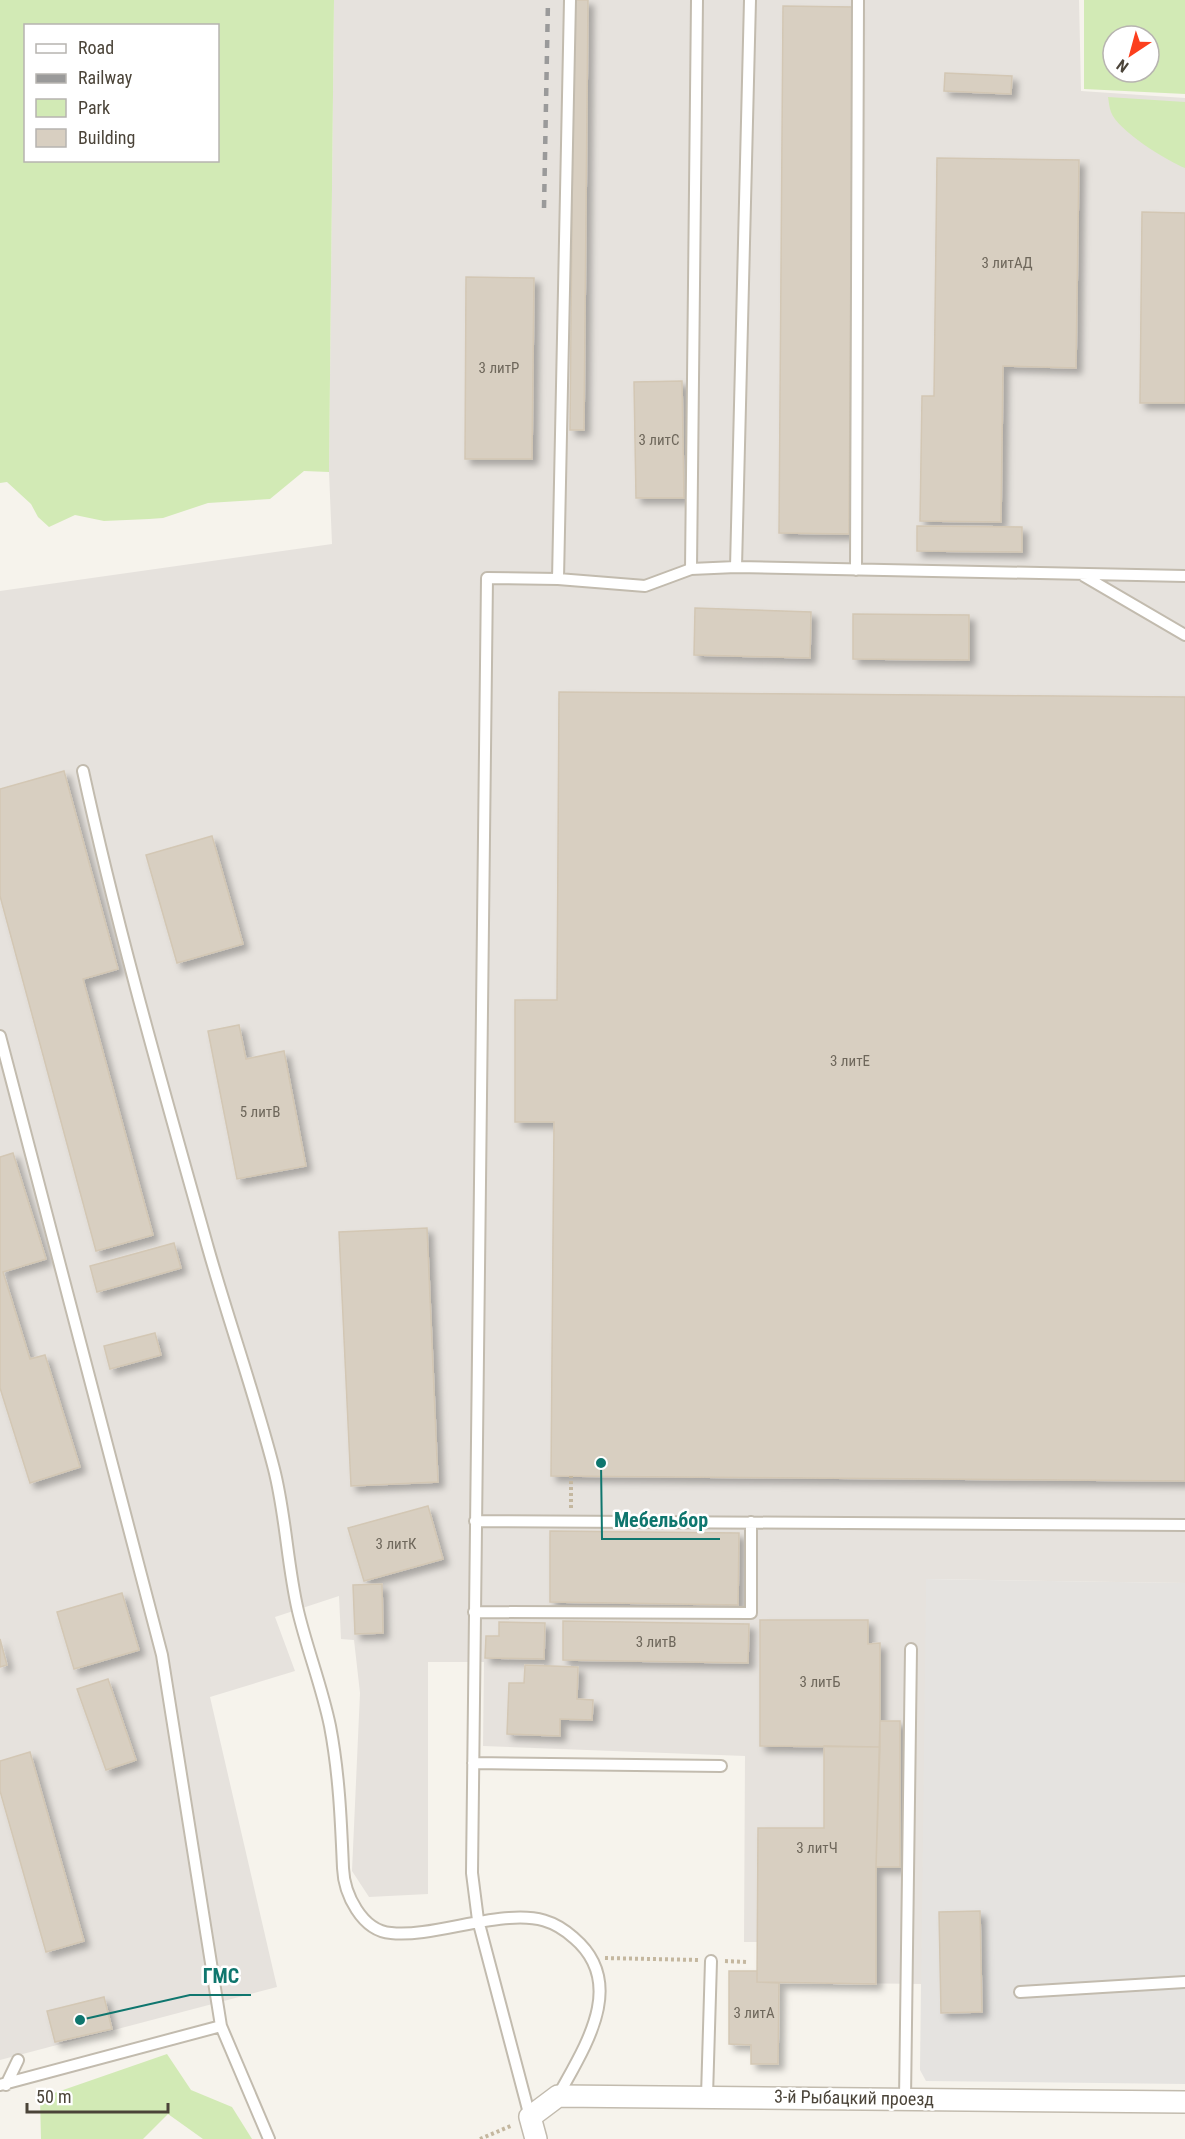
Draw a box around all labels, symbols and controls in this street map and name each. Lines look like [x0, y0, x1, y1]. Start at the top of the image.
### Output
legend [24, 24, 219, 162]
north arrow [1101, 24, 1161, 84]
text: Road [78, 37, 114, 58]
text: N [1113, 55, 1132, 76]
text: Railway [78, 67, 133, 88]
text: Park [78, 97, 110, 118]
text: Building [78, 127, 135, 148]
house number: 3 литАД [981, 254, 1033, 272]
house number: 3 литР [479, 359, 519, 377]
house number: 3 литС [638, 431, 680, 449]
house number: 3 литЕ [830, 1052, 870, 1070]
house number: 5 литВ [240, 1103, 280, 1121]
callout: Мебельбор [602, 1501, 720, 1539]
text: Мебельбор [614, 1508, 708, 1532]
house number: 3 литК [376, 1535, 417, 1553]
house number: 3 литВ [636, 1633, 676, 1651]
house number: 3 литБ [800, 1673, 840, 1691]
house number: 3 литЧ [796, 1839, 838, 1857]
callout: ГМС [190, 1957, 251, 1995]
text: ГМС [203, 1964, 239, 1988]
house number: 3 литА [733, 2004, 775, 2022]
scale bar [27, 2076, 168, 2114]
text: 50 m [36, 2086, 71, 2107]
street label: 3-й Рыбацкий проезд [774, 2086, 935, 2109]

